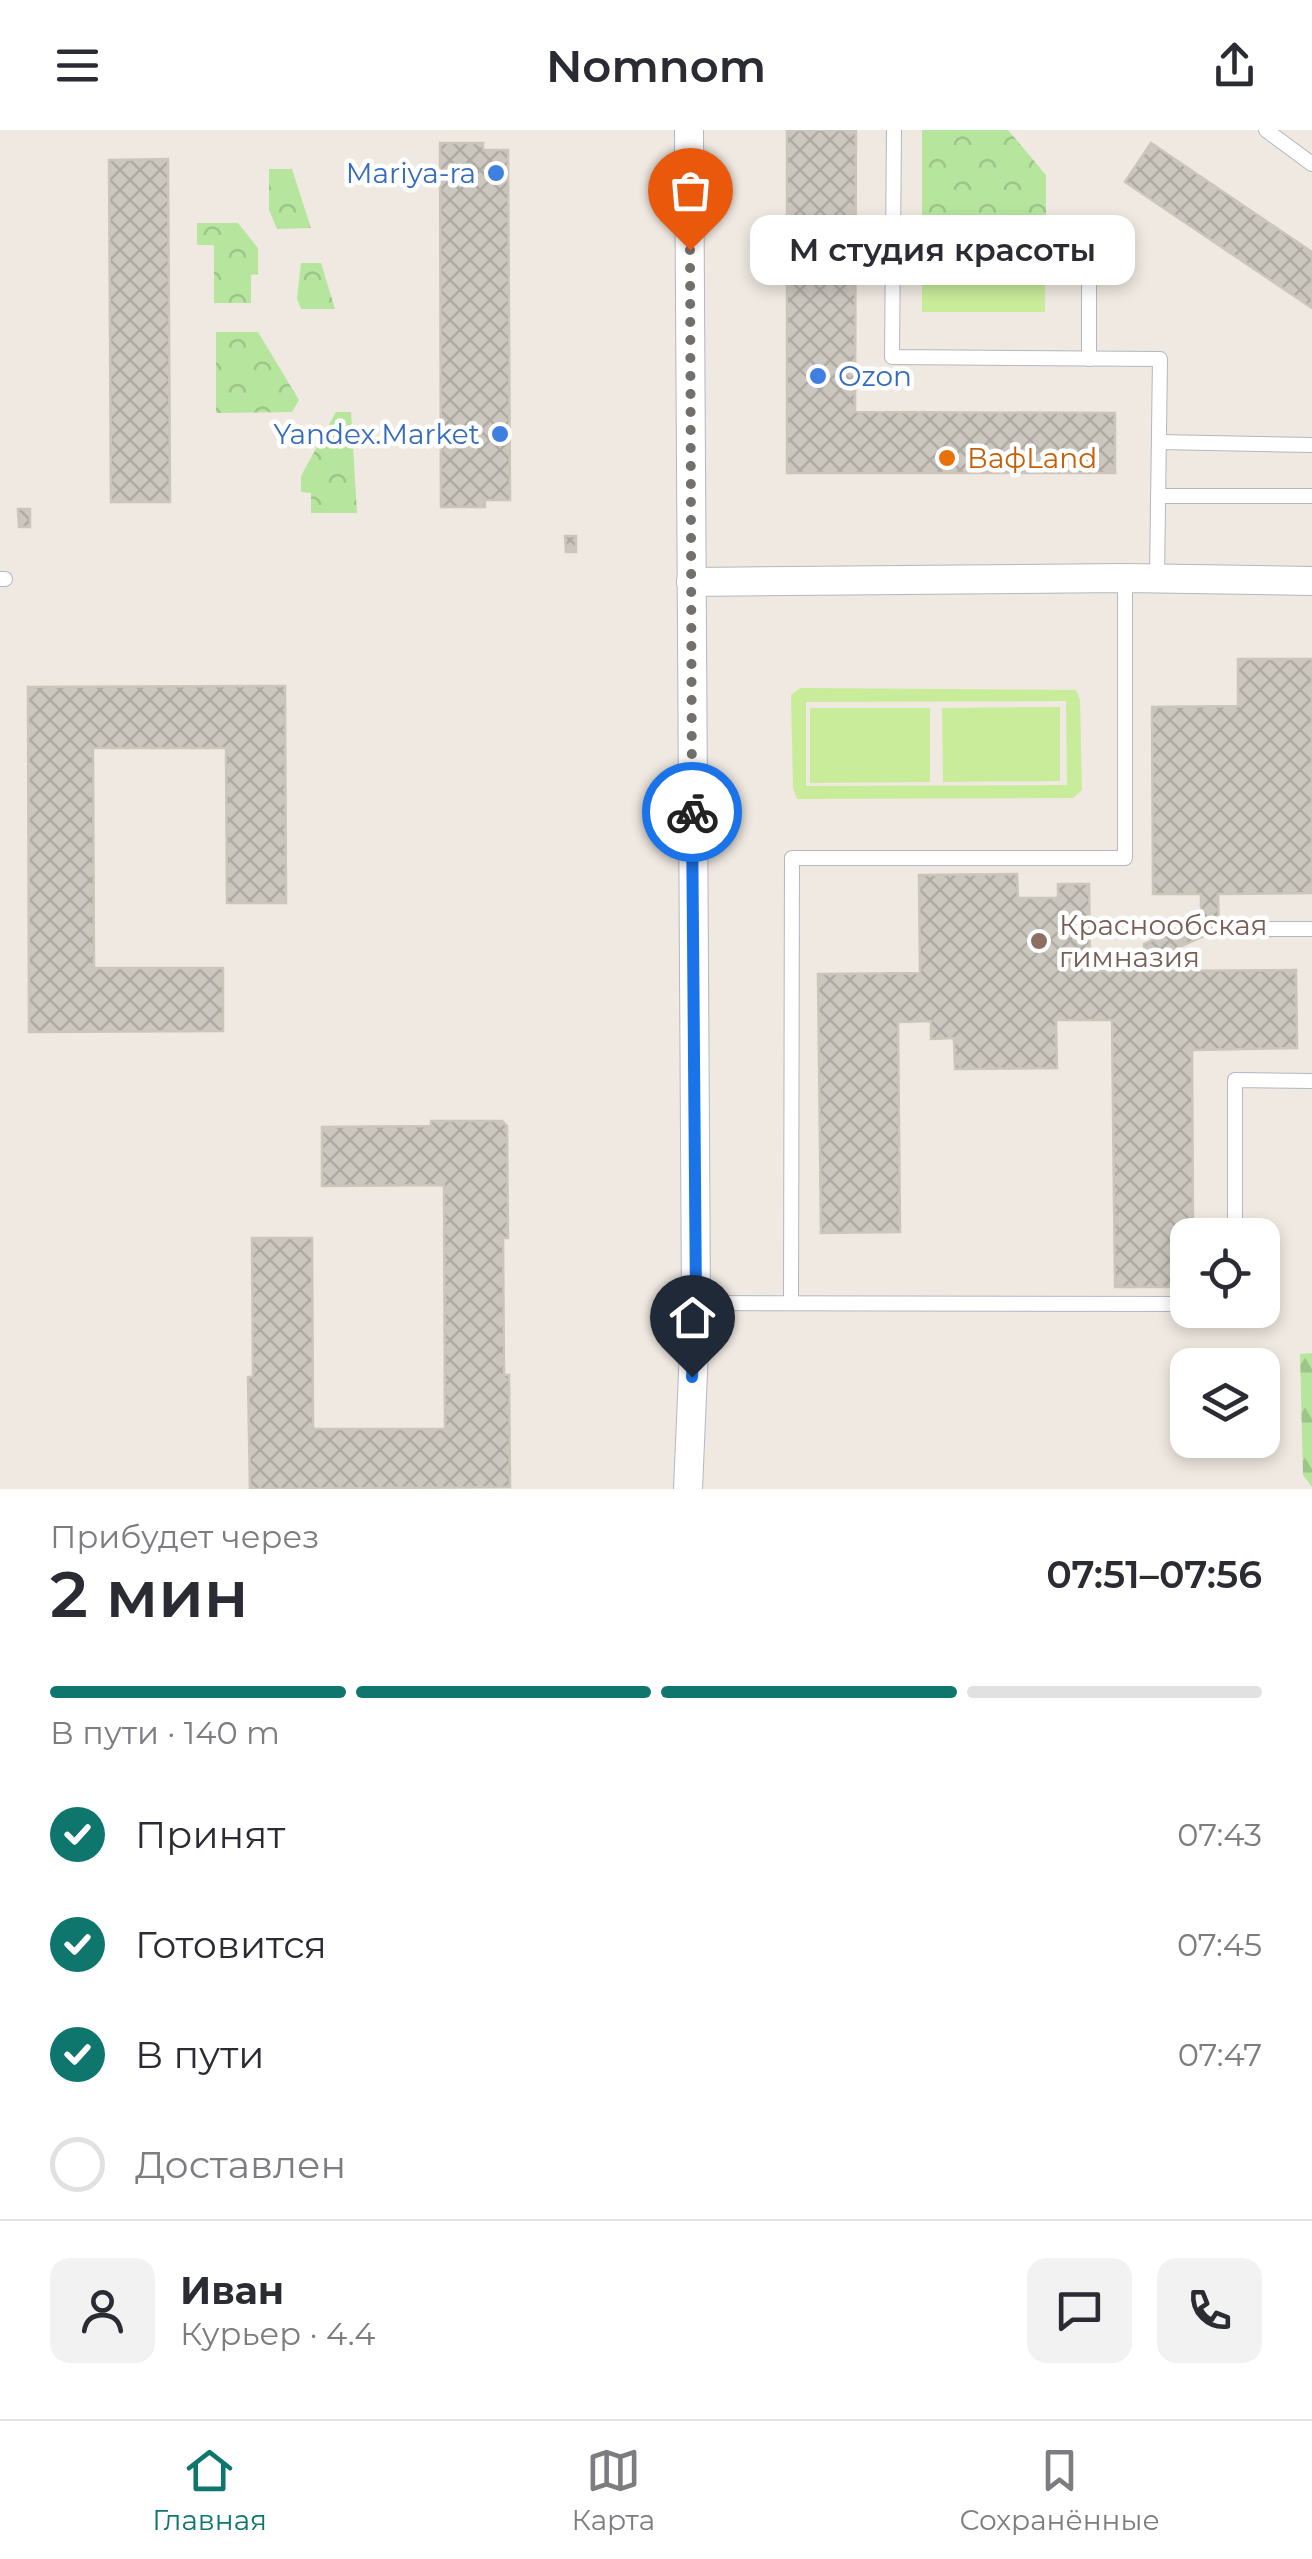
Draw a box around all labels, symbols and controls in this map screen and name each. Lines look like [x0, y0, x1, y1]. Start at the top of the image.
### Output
icon: menu [50, 38, 105, 93]
text: Nomnom [546, 38, 766, 93]
icon: share [1207, 38, 1262, 93]
pin [648, 148, 733, 251]
place label: Mariya-ra [346, 156, 476, 190]
marker: Mariya-ra [485, 162, 507, 184]
icon: bag [663, 163, 718, 218]
callout: M студия красоты [750, 215, 1135, 285]
text: M студия красоты [789, 230, 1096, 269]
place label: Ozon [838, 359, 912, 393]
marker: Ozon [807, 365, 829, 387]
place label: Yandex.Market [274, 417, 480, 451]
marker: Yandex.Market [489, 423, 511, 445]
place label: ВафLand [967, 441, 1097, 475]
marker: ВафLand [936, 447, 958, 469]
courier [642, 762, 742, 862]
icon: bike [665, 785, 720, 840]
place label: Краснообская гимназия [1059, 908, 1268, 974]
marker: Краснообская гимназия [1028, 930, 1050, 952]
map controls [1170, 1218, 1280, 1458]
button: locate [1170, 1218, 1280, 1328]
pin [650, 1275, 735, 1378]
icon: home [665, 1290, 720, 1345]
button: layers [1170, 1348, 1280, 1458]
text: Прибудет через [50, 1517, 319, 1556]
text: 07:51–07:56 [1046, 1551, 1262, 1598]
text: 2 мин [50, 1554, 248, 1633]
text: В пути · 140 m [50, 1713, 280, 1752]
icon: check [50, 1807, 105, 1862]
text: Принят [135, 1811, 285, 1858]
text: 07:43 [1177, 1815, 1262, 1854]
icon: check [50, 1917, 105, 1972]
text: Готовится [135, 1921, 327, 1968]
text: 07:45 [1177, 1925, 1262, 1964]
icon: check [50, 2027, 105, 2082]
text: В пути [135, 2031, 264, 2078]
text: 07:47 [1178, 2035, 1262, 2074]
text: Доставлен [135, 2141, 346, 2188]
button: person [50, 2258, 155, 2363]
button: chat [1027, 2258, 1132, 2363]
button: phone [1157, 2258, 1262, 2363]
text: Иван [180, 2267, 284, 2314]
text: Курьер · 4.4 [180, 2314, 375, 2353]
tab: Главная [152, 2443, 267, 2537]
tab: Карта [571, 2443, 655, 2537]
tab: Сохранённые [960, 2443, 1160, 2537]

